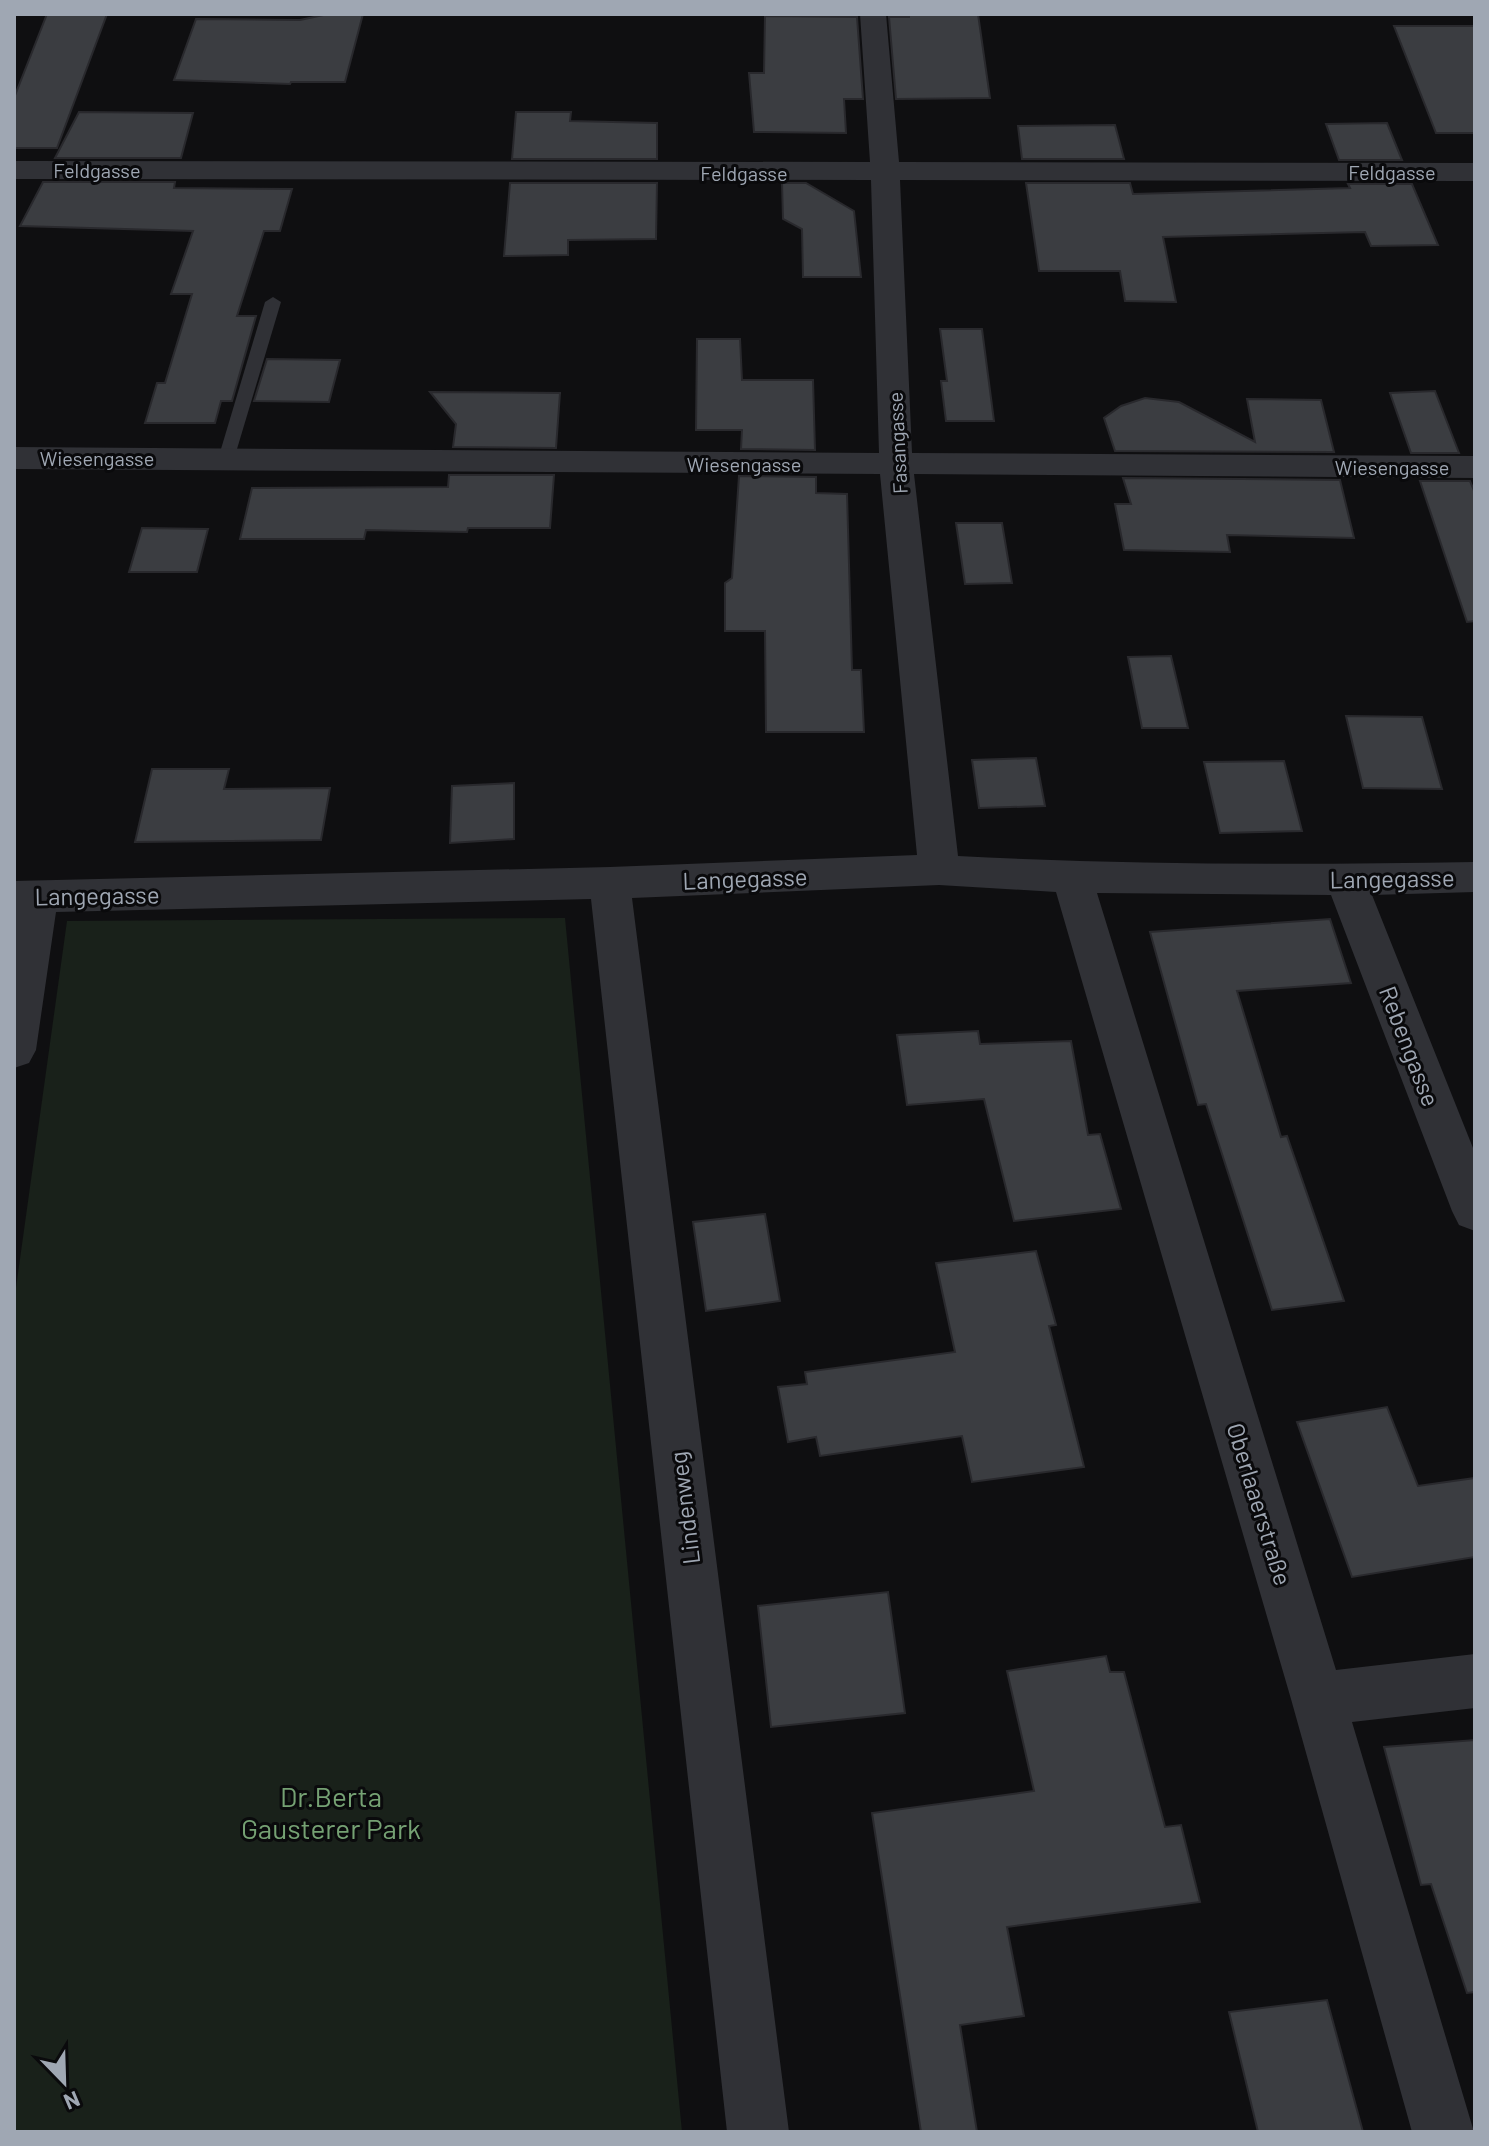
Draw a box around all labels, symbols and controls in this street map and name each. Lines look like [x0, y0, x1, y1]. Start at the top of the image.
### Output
street label: Feldgasse [53, 158, 141, 182]
street label: Feldgasse [1348, 160, 1436, 184]
street label: Feldgasse [700, 161, 788, 185]
street label: Fasangasse [882, 391, 912, 495]
street label: Wiesengasse [40, 446, 154, 470]
street label: Wiesengasse [687, 452, 801, 476]
street label: Wiesengasse [1335, 455, 1449, 479]
street label: Langegasse [682, 861, 808, 895]
street label: Langegasse [1329, 862, 1455, 894]
street label: Langegasse [34, 879, 160, 911]
street label: Rebengasse [1374, 982, 1446, 1110]
street label: Oberlaaerstraße [1222, 1419, 1298, 1589]
street label: Lindenweg [663, 1450, 705, 1566]
park label: Dr.Berta Gausterer Park [241, 1779, 421, 1845]
north arrow [24, 2042, 104, 2122]
text: N [60, 2087, 84, 2116]

